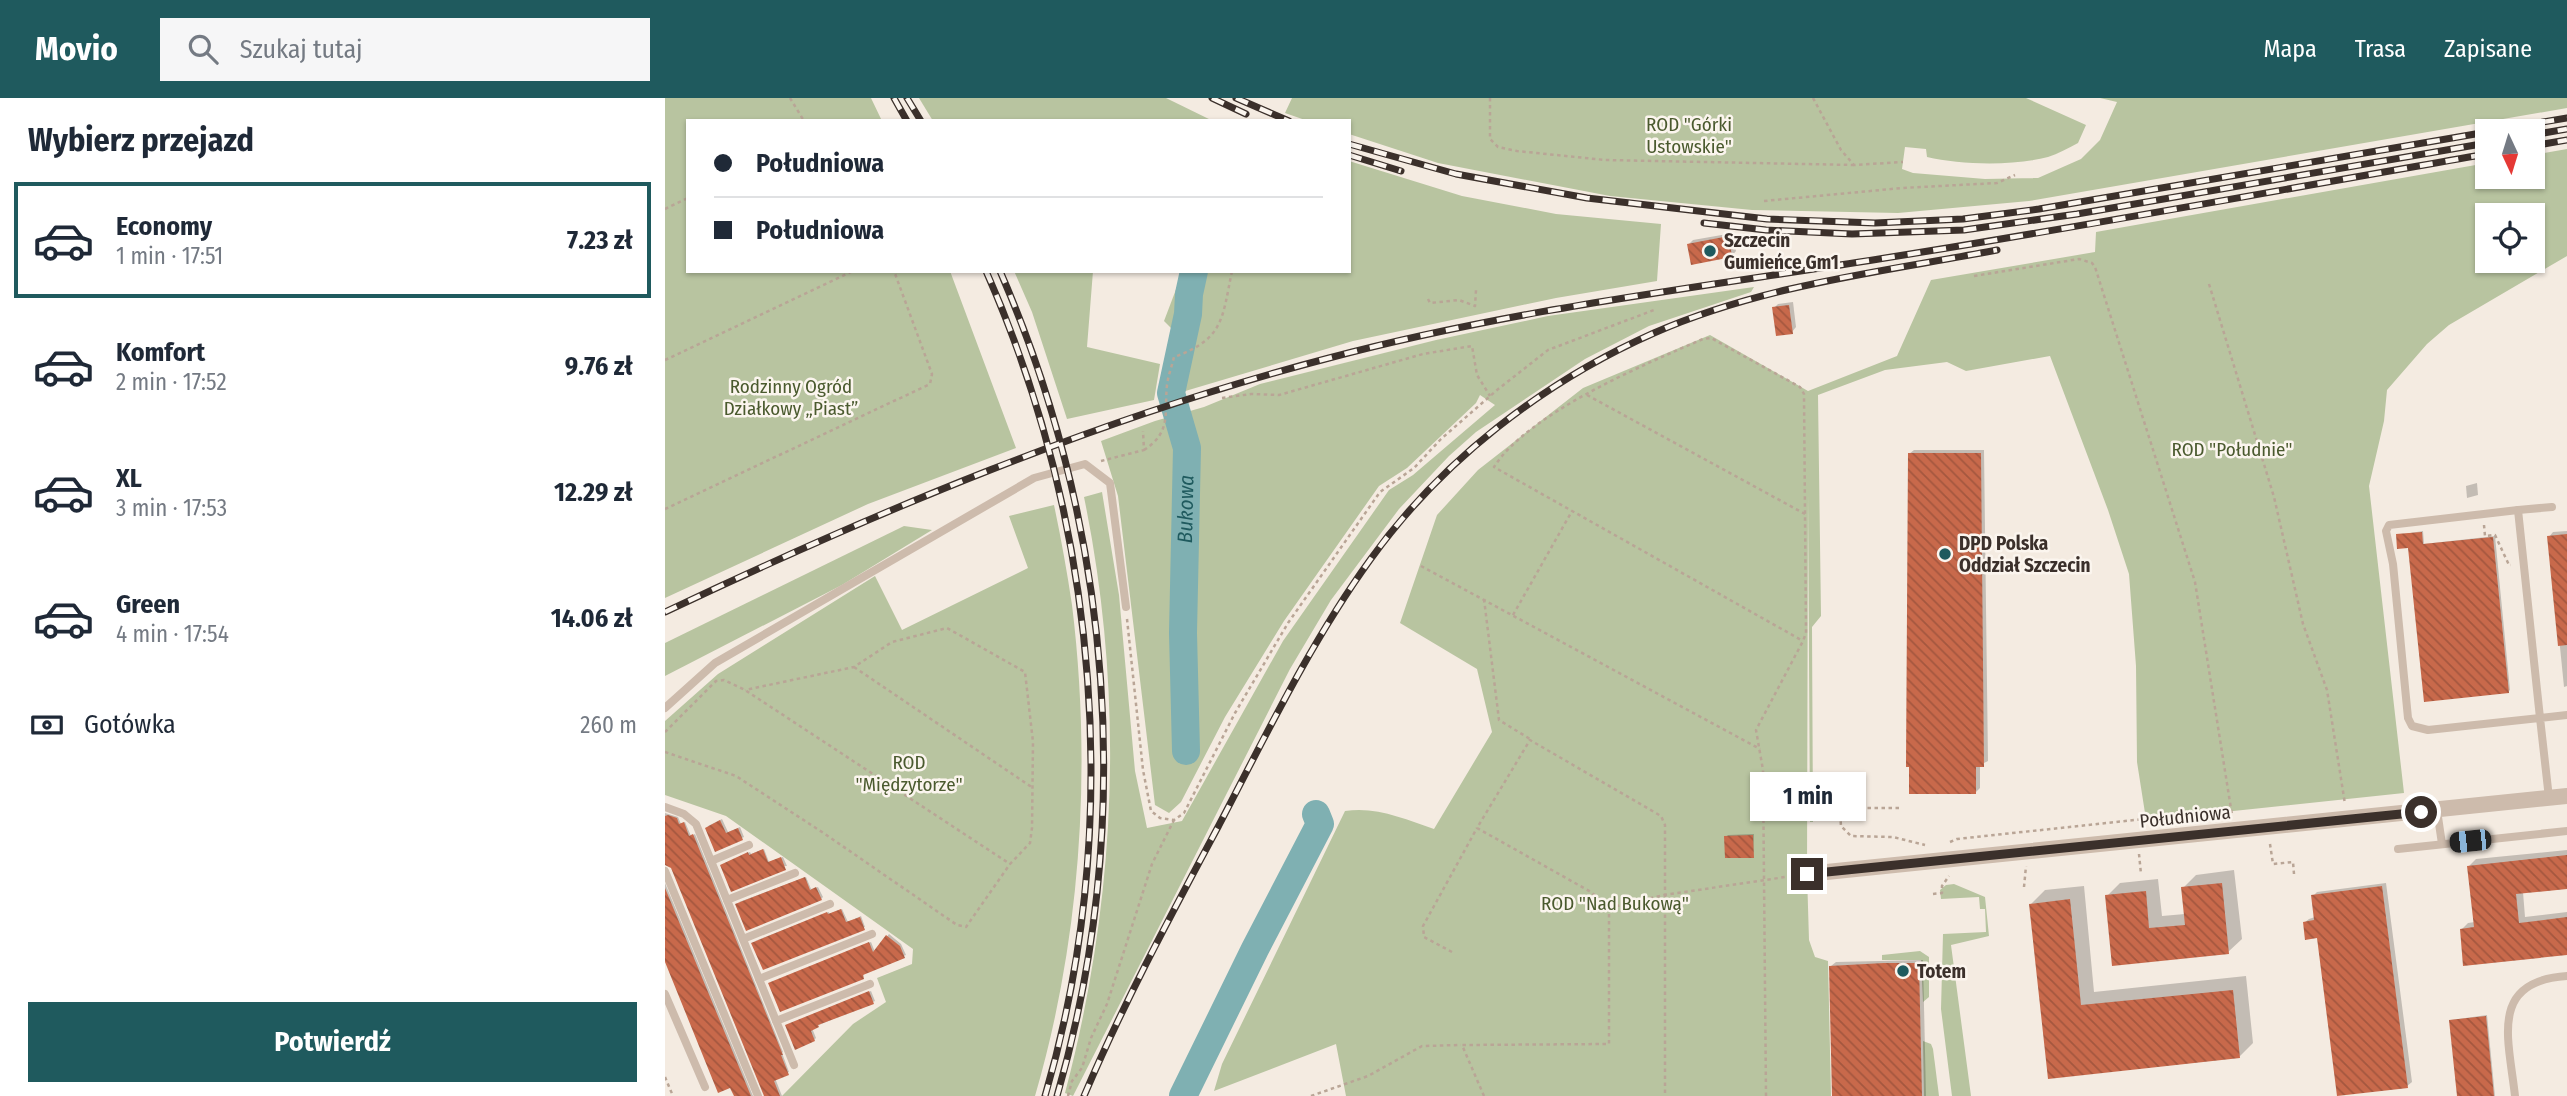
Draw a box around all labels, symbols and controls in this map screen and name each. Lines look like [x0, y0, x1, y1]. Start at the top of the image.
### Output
search box [160, 18, 650, 81]
text: Movio [35, 29, 118, 69]
icon: search [184, 30, 222, 68]
text: Szukaj tutaj [240, 34, 362, 65]
text: Mapa [2264, 35, 2317, 63]
text: Trasa [2355, 35, 2406, 63]
text: Zapisane [2444, 35, 2532, 63]
park label: ROD "Górki Ustowskie" [1646, 113, 1732, 158]
north arrow [2475, 119, 2545, 189]
map controls [2475, 119, 2545, 273]
text: Wybierz przejazd [28, 121, 254, 159]
text: Południowa [756, 148, 884, 179]
button: locate [2475, 203, 2545, 273]
icon: car [32, 209, 95, 272]
text: Economy [116, 211, 212, 242]
text: Południowa [756, 215, 884, 246]
text: 7.23 zł [567, 225, 633, 256]
place label: Szczecin Gumieńce Gm1 [1724, 229, 1839, 274]
text: 1 min · 17:51 [116, 242, 223, 270]
marker: Szczecin Gumieńce Gm1 [1702, 243, 1718, 259]
icon: car [32, 335, 95, 398]
text: Komfort [116, 337, 205, 368]
text: 9.76 zł [565, 351, 633, 382]
text: 2 min · 17:52 [116, 368, 227, 396]
park label: Rodzinny Ogród Działkowy „Piast” [724, 375, 858, 420]
park label: ROD "Południe" [2171, 438, 2293, 461]
icon: car [32, 461, 95, 524]
text: XL [116, 463, 142, 494]
water label: Bukowa [1172, 475, 1199, 544]
text: 12.29 zł [554, 477, 633, 508]
text: 3 min · 17:53 [116, 494, 227, 522]
place label: DPD Polska Oddział Szczecin [1959, 532, 2090, 577]
marker: DPD Polska Oddział Szczecin [1937, 546, 1953, 562]
icon: car [32, 587, 95, 650]
text: Green [116, 589, 180, 620]
text: 14.06 zł [551, 603, 633, 634]
text: 4 min · 17:54 [116, 620, 229, 648]
icon: cash [28, 706, 66, 744]
text: Gotówka [84, 709, 176, 740]
text: 260 m [580, 711, 637, 739]
park label: ROD "Międzytorze" [855, 751, 963, 796]
callout: 1 min [1749, 772, 1865, 822]
text: 1 min [1783, 782, 1833, 810]
route start [2405, 796, 2437, 828]
street label: Południowa [2138, 800, 2232, 833]
car [2449, 828, 2492, 854]
route end [1791, 858, 1823, 890]
park label: ROD "Nad Bukową" [1541, 892, 1689, 915]
place label: Totem [1917, 960, 1966, 983]
marker: Totem [1895, 963, 1911, 979]
button: Potwierdź [28, 1002, 637, 1082]

